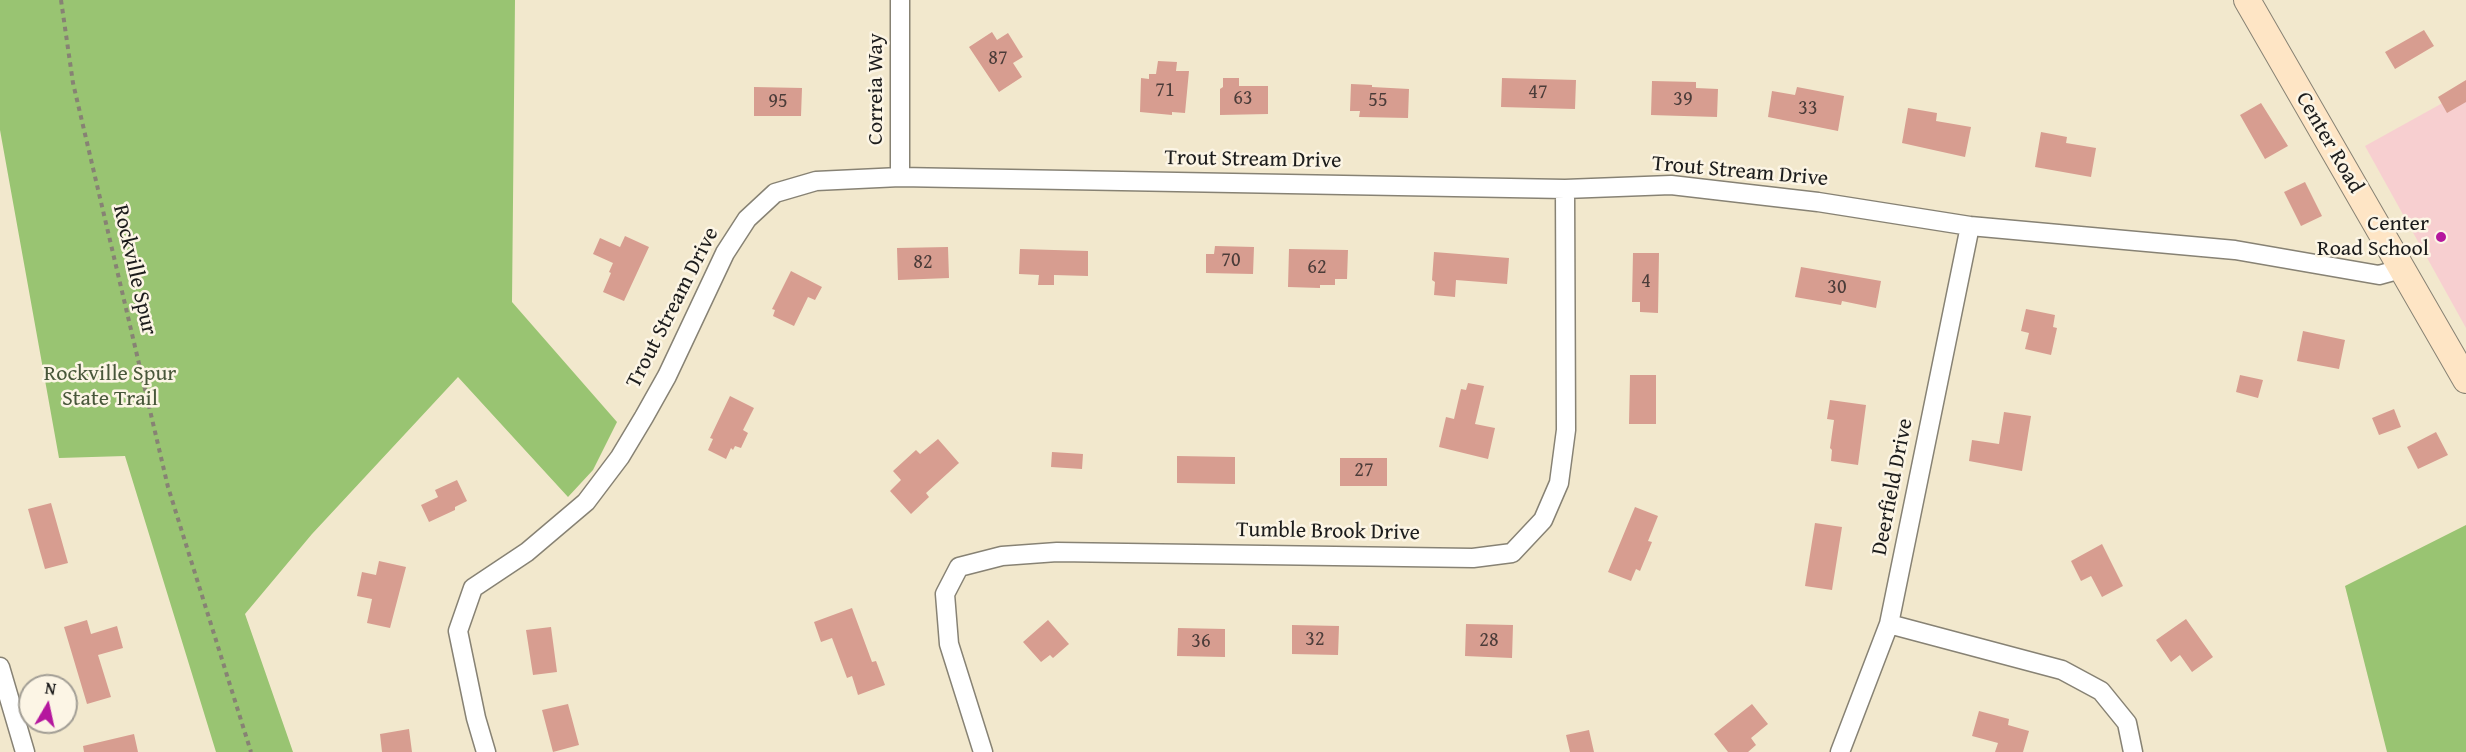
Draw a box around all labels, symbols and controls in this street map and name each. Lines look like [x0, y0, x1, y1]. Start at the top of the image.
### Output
street label: Correia Way [863, 33, 889, 145]
house number: 87 [988, 47, 1008, 71]
house number: 71 [1155, 79, 1175, 103]
house number: 47 [1528, 81, 1548, 105]
house number: 63 [1233, 87, 1253, 111]
house number: 39 [1673, 88, 1693, 112]
street label: Center Road [2289, 88, 2369, 198]
house number: 55 [1368, 89, 1388, 113]
house number: 95 [768, 90, 788, 114]
house number: 33 [1798, 97, 1818, 121]
street label: Trout Stream Drive [1164, 145, 1342, 175]
street label: Trout Stream Drive [1651, 151, 1829, 193]
street label: Rockville Spur [106, 202, 162, 338]
place label: Center Road School [2317, 211, 2429, 262]
street label: Trout Stream Drive [621, 223, 725, 393]
marker: Center Road School [2434, 230, 2448, 244]
house number: 70 [1221, 249, 1241, 273]
house number: 82 [913, 251, 933, 275]
house number: 62 [1307, 256, 1327, 280]
house number: 4 [1641, 270, 1651, 294]
house number: 30 [1827, 276, 1847, 300]
park label: Rockville Spur State Trail [44, 361, 176, 412]
street label: Deerfield Drive [1867, 416, 1919, 558]
house number: 27 [1354, 459, 1374, 483]
street label: Tumble Brook Drive [1236, 517, 1420, 547]
house number: 32 [1305, 628, 1325, 652]
house number: 28 [1479, 629, 1499, 653]
house number: 36 [1191, 630, 1211, 654]
north arrow [18, 674, 78, 734]
text: N [43, 676, 58, 701]

